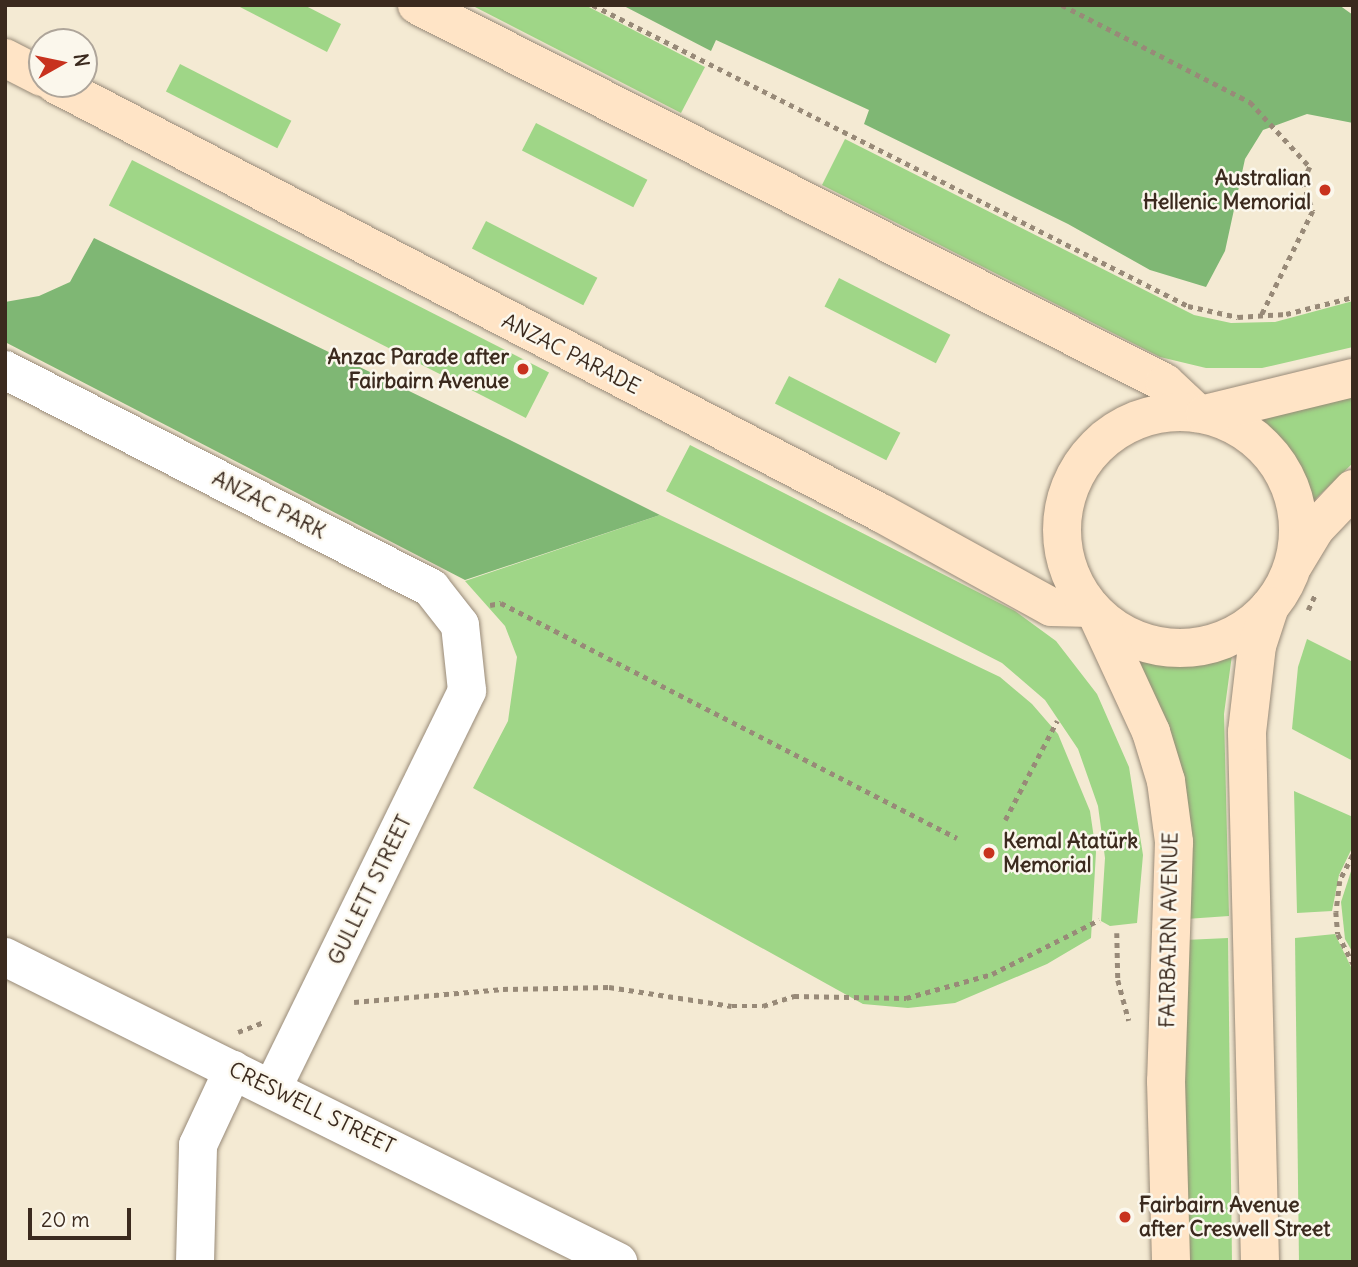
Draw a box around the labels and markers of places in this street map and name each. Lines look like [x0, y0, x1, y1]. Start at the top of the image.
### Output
place label: Australian Hellenic Memorial [1143, 165, 1311, 215]
marker: Australian Hellenic Memorial [1317, 182, 1333, 198]
place label: Anzac Parade after Fairbairn Avenue [327, 344, 509, 394]
marker: Anzac Parade after Fairbairn Avenue [515, 361, 531, 377]
place label: Kemal Atatürk Memorial [1003, 828, 1138, 878]
marker: Kemal Atatürk Memorial [981, 845, 997, 861]
place label: Fairbairn Avenue after Creswell Street [1139, 1192, 1330, 1242]
marker: Fairbairn Avenue after Creswell Street [1117, 1209, 1133, 1225]

